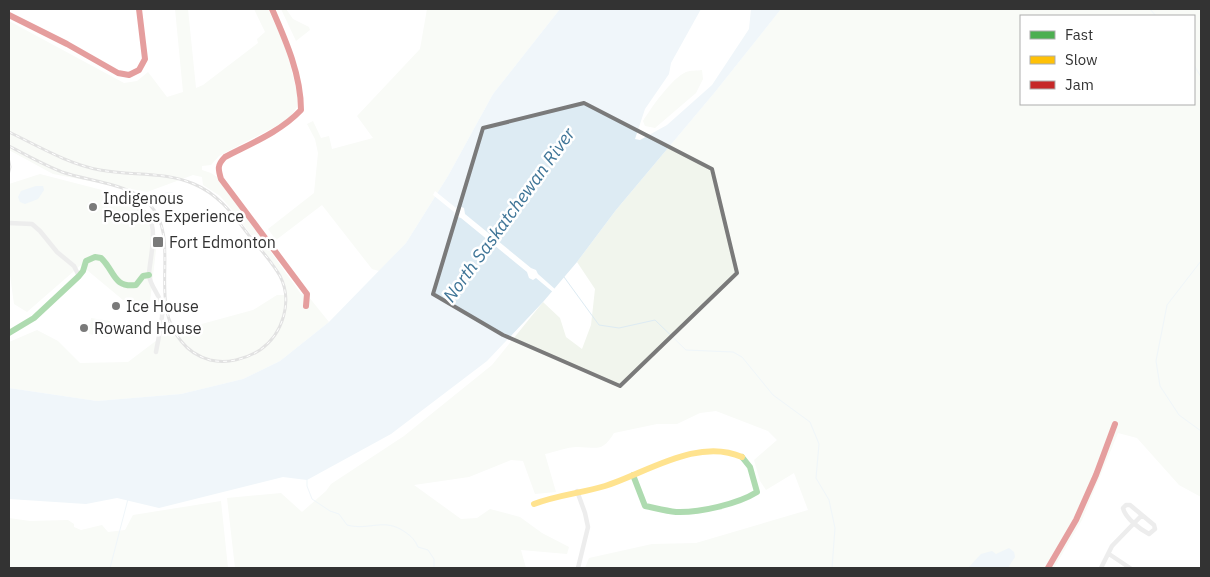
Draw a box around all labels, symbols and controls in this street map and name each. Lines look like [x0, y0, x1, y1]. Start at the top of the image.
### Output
legend [1020, 15, 1195, 105]
text: Fast [1065, 25, 1093, 44]
text: Slow [1065, 50, 1098, 69]
text: Jam [1065, 75, 1094, 94]
water label: North Saskatchewan River [438, 123, 580, 306]
place label: Indigenous Peoples Experience [103, 188, 244, 226]
marker: Indigenous Peoples Experience [87, 201, 99, 213]
place label: Fort Edmonton [169, 232, 276, 252]
marker: Fort Edmonton [151, 235, 165, 249]
place label: Ice House [126, 296, 199, 316]
marker: Ice House [110, 300, 122, 312]
place label: Rowand House [94, 318, 202, 338]
marker: Rowand House [78, 322, 90, 334]

